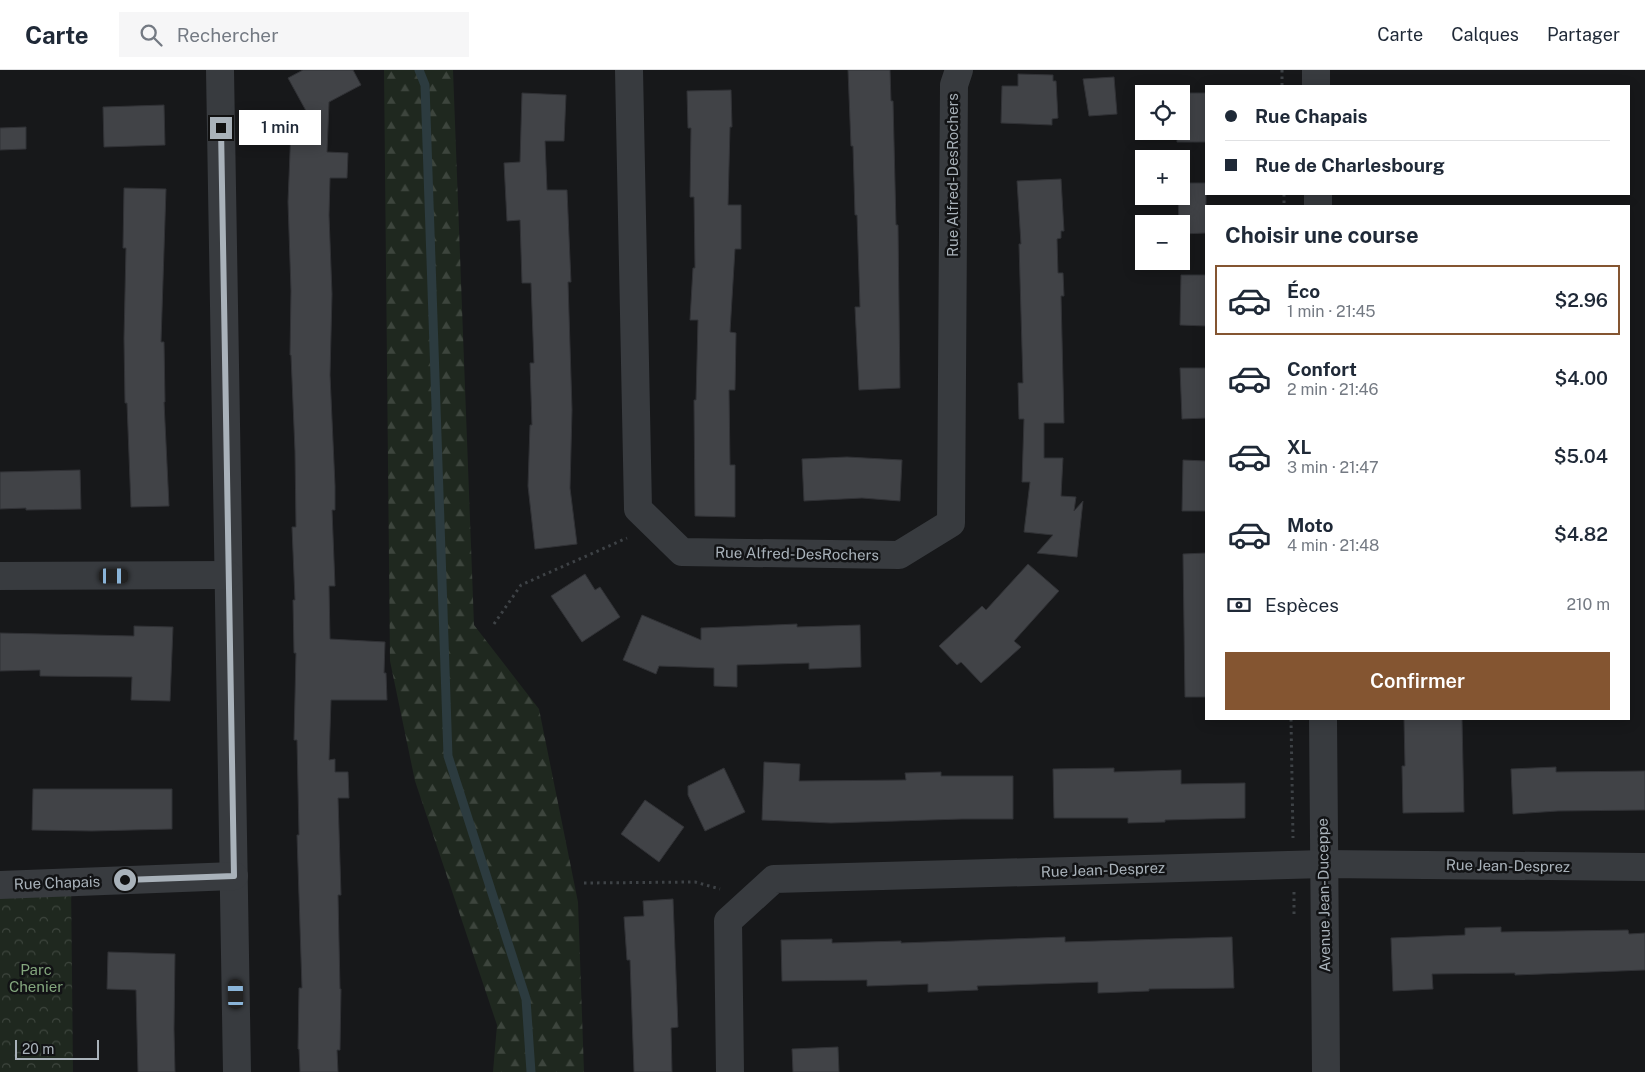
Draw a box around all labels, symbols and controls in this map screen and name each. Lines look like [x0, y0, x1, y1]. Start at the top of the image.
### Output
search box [119, 12, 469, 57]
text: Carte [25, 21, 89, 49]
icon: search [137, 21, 165, 49]
text: Rechercher [177, 24, 279, 46]
text: Carte [1377, 24, 1423, 45]
text: Calques [1451, 24, 1519, 45]
text: Partager [1547, 24, 1620, 45]
map controls [1135, 85, 1190, 270]
button: locate [1135, 85, 1190, 140]
street label: Rue Alfred-DesRochers [944, 93, 961, 257]
text: Rue Chapais [1255, 105, 1368, 127]
callout: 1 min [238, 110, 321, 146]
route end [210, 117, 232, 139]
text: 1 min [261, 118, 299, 137]
button: + [1135, 150, 1190, 205]
text: Rue de Charlesbourg [1255, 154, 1445, 176]
button: − [1135, 215, 1190, 270]
text: Choisir une course [1225, 222, 1419, 248]
icon: car [1227, 278, 1272, 323]
text: Éco [1287, 280, 1320, 302]
text: $2.96 [1554, 289, 1608, 311]
text: 1 min · 21:45 [1287, 302, 1376, 321]
icon: car [1227, 356, 1272, 401]
text: Confort [1287, 358, 1357, 380]
text: $4.00 [1554, 367, 1608, 389]
text: 2 min · 21:46 [1287, 380, 1378, 399]
icon: car [1227, 434, 1272, 479]
text: XL [1287, 436, 1312, 458]
text: $5.04 [1554, 445, 1608, 467]
text: 3 min · 21:47 [1287, 458, 1379, 477]
icon: car [1227, 512, 1272, 557]
text: Moto [1287, 514, 1333, 536]
text: $4.82 [1554, 523, 1608, 545]
text: 4 min · 21:48 [1287, 536, 1379, 555]
street label: Rue Alfred-DesRochers [715, 544, 879, 563]
car [99, 569, 129, 584]
icon: cash [1225, 591, 1253, 619]
text: Espèces [1265, 594, 1339, 616]
text: 210 m [1566, 595, 1610, 614]
button: Confirmer [1225, 652, 1610, 710]
street label: Avenue Jean-Duceppe [1314, 818, 1333, 972]
street label: Rue Jean-Desprez [1446, 856, 1570, 875]
street label: Rue Jean-Desprez [1041, 859, 1165, 880]
route start [114, 869, 136, 891]
street label: Rue Chapais [13, 872, 100, 893]
park label: Parc Chenier [9, 961, 63, 995]
car [228, 979, 243, 1009]
scale bar [15, 1037, 99, 1060]
text: 20 m [22, 1041, 54, 1057]

